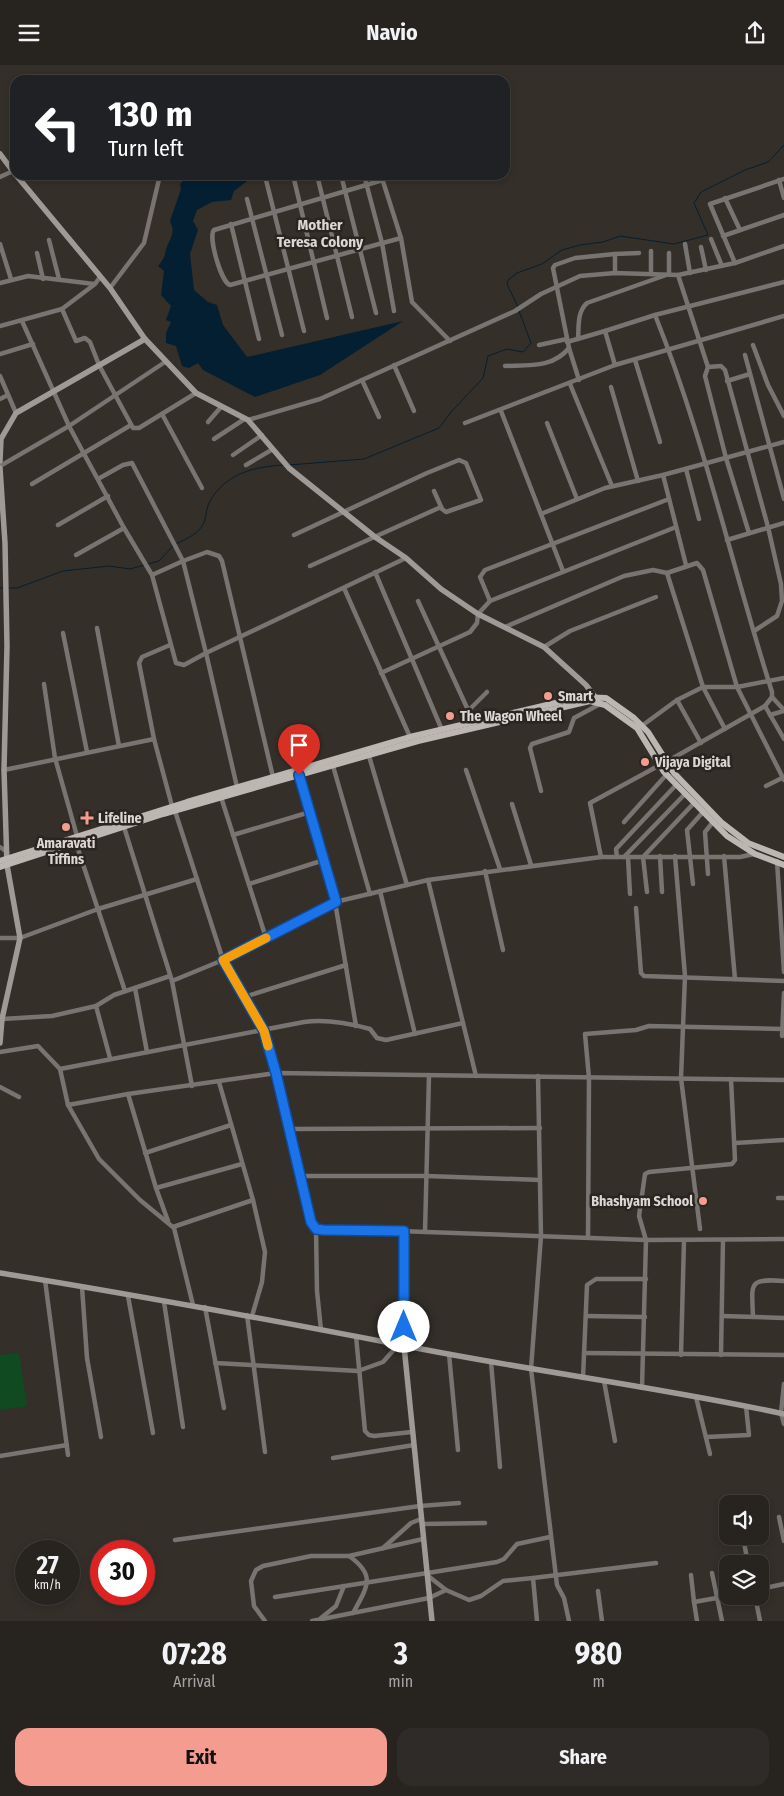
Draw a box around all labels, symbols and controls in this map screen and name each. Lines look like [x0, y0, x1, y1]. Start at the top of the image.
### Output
icon: menu [15, 19, 43, 47]
text: Navio [366, 19, 418, 46]
icon: share [741, 19, 769, 47]
text: 130 m [108, 93, 192, 135]
icon: left [25, 95, 90, 160]
text: Turn left [108, 135, 184, 162]
district label: Mother Teresa Colony [277, 216, 364, 251]
place label: Smart [558, 688, 594, 705]
marker: Smart [542, 690, 554, 702]
place label: The Wagon Wheel [460, 708, 562, 725]
marker: The Wagon Wheel [444, 710, 456, 722]
pin [278, 724, 320, 775]
icon: arrive [285, 731, 313, 759]
place label: Vijaya Digital [654, 754, 731, 771]
marker: Vijaya Digital [639, 756, 651, 768]
place label: Lifeline [98, 810, 142, 827]
marker: Lifeline [80, 811, 94, 825]
marker: Amaravati Tiffins [60, 821, 72, 833]
place label: Amaravati Tiffins [36, 835, 96, 868]
place label: Bhashyam School [591, 1193, 693, 1210]
marker: Bhashyam School [697, 1195, 709, 1207]
position arrow [377, 1300, 429, 1352]
map controls [719, 1495, 769, 1605]
button: sound [719, 1495, 769, 1545]
speed limit sign: 30 [90, 1540, 155, 1605]
text: 27 [36, 1551, 59, 1581]
button: layers [719, 1555, 769, 1605]
text: km/h [34, 1578, 61, 1592]
text: 07:28 [162, 1636, 227, 1672]
text: 3 [394, 1636, 408, 1672]
text: 980 [575, 1636, 622, 1672]
text: Arrival [173, 1672, 215, 1691]
text: min [388, 1672, 413, 1691]
text: m [592, 1672, 605, 1691]
button: Exit [15, 1728, 387, 1786]
button: Share [397, 1728, 769, 1786]

